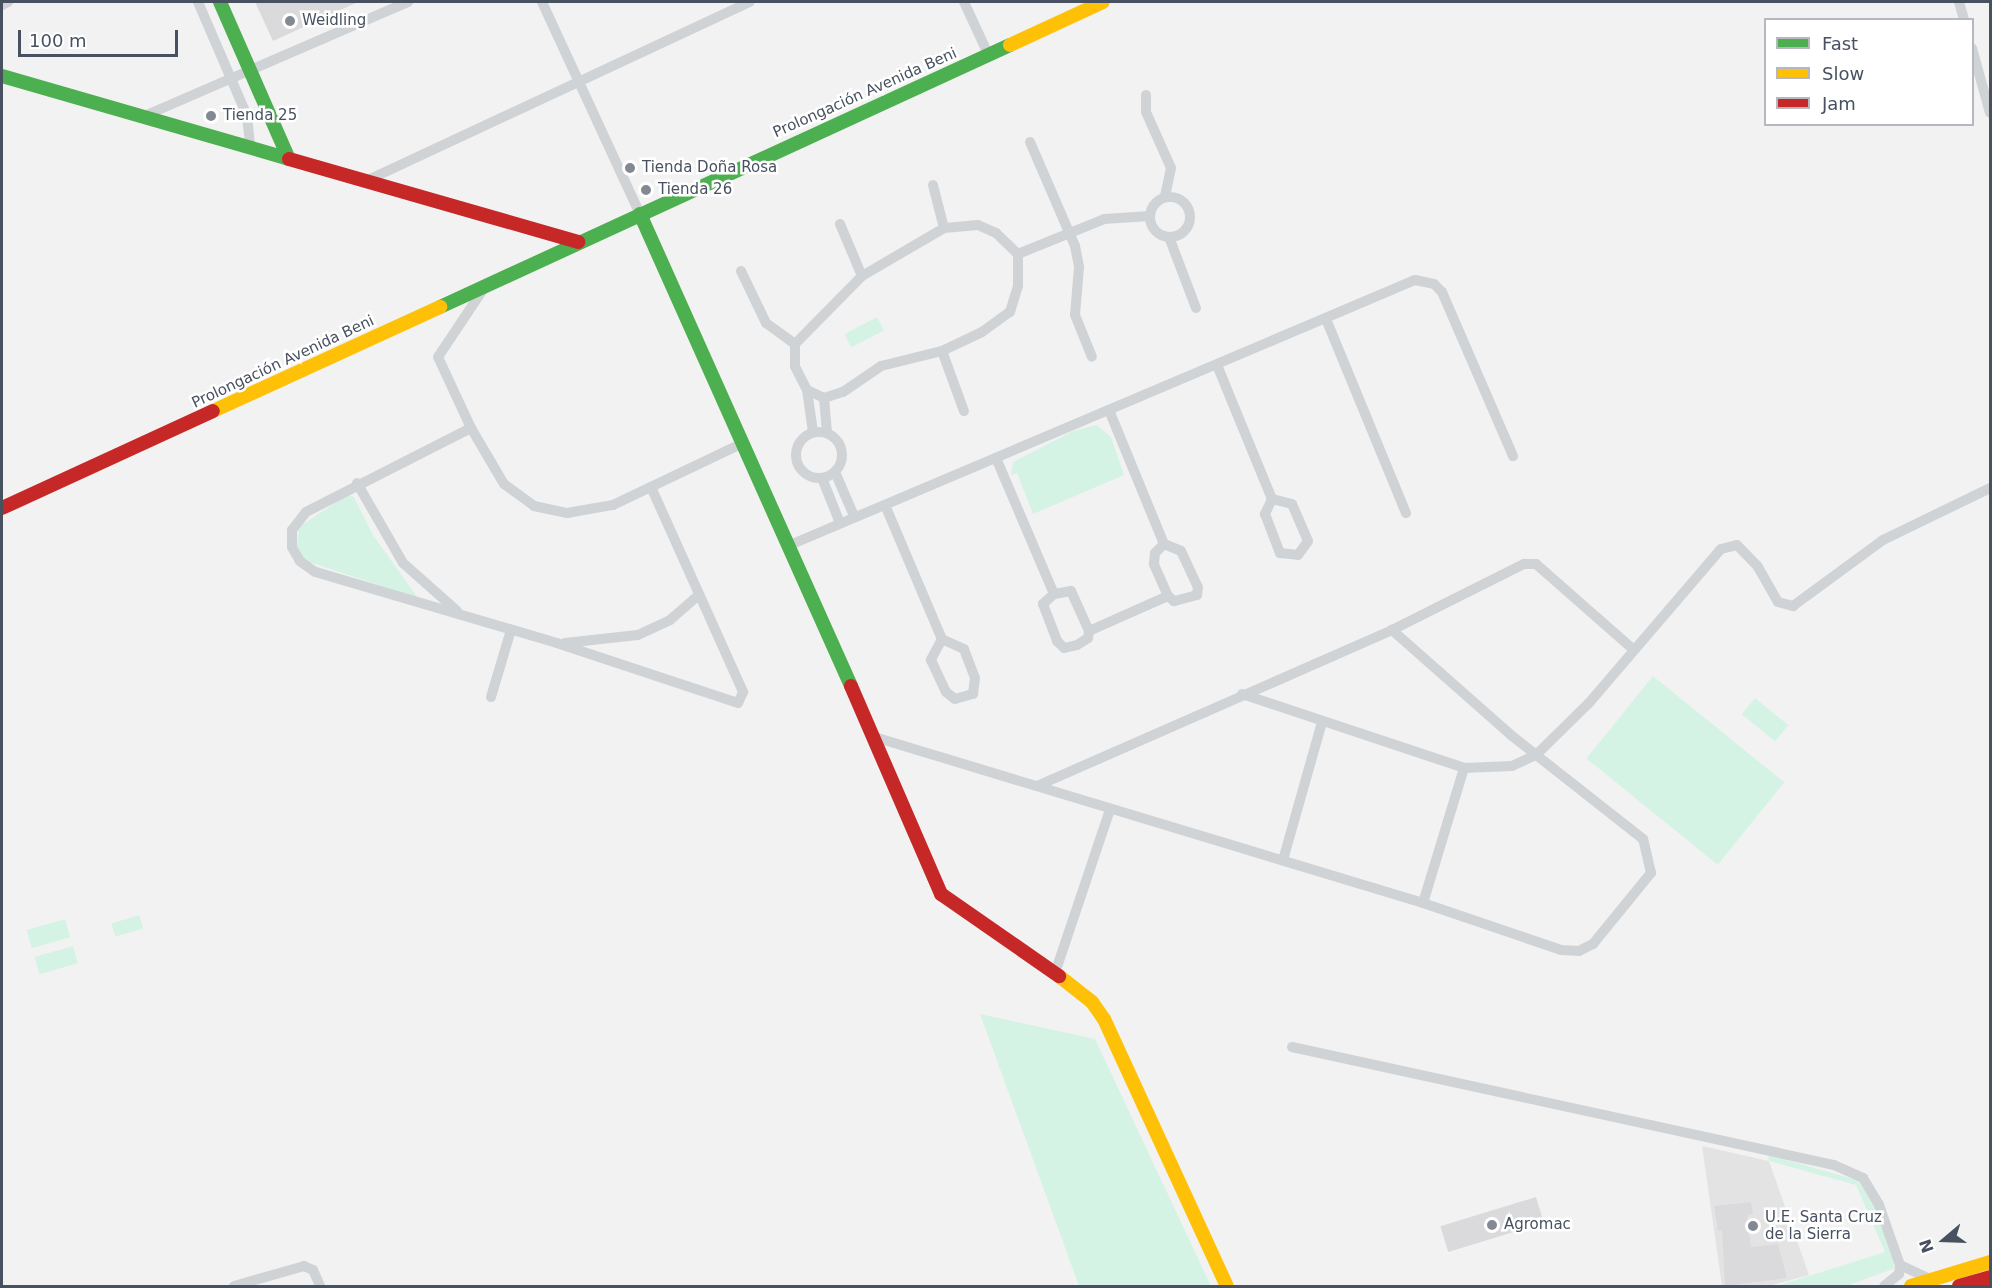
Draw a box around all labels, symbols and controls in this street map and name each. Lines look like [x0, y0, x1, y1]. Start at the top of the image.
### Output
place label: Weidling [302, 12, 366, 30]
marker: Weidling [283, 14, 297, 28]
scale bar [21, 18, 182, 56]
legend [1764, 18, 1974, 126]
text: 100 m [29, 30, 87, 51]
text: Fast [1822, 33, 1858, 54]
street label: Prolongación Avenida Beni [770, 44, 960, 142]
text: Slow [1822, 63, 1864, 84]
text: Jam [1822, 93, 1856, 114]
place label: Tienda 25 [223, 107, 297, 125]
marker: Tienda 25 [204, 109, 218, 123]
place label: Tienda Doña Rosa [642, 159, 777, 177]
marker: Tienda Doña Rosa [623, 161, 637, 175]
place label: Tienda 26 [658, 181, 732, 199]
marker: Tienda 26 [639, 183, 653, 197]
street label: Prolongación Avenida Beni [189, 312, 377, 412]
place label: U.E. Santa Cruz de la Sierra [1765, 1208, 1882, 1243]
north arrow [1914, 1210, 1974, 1270]
place label: Agromac [1504, 1216, 1571, 1234]
marker: Agromac [1485, 1218, 1499, 1232]
marker: U.E. Santa Cruz de la Sierra [1746, 1219, 1760, 1233]
text: N [1915, 1237, 1938, 1255]

